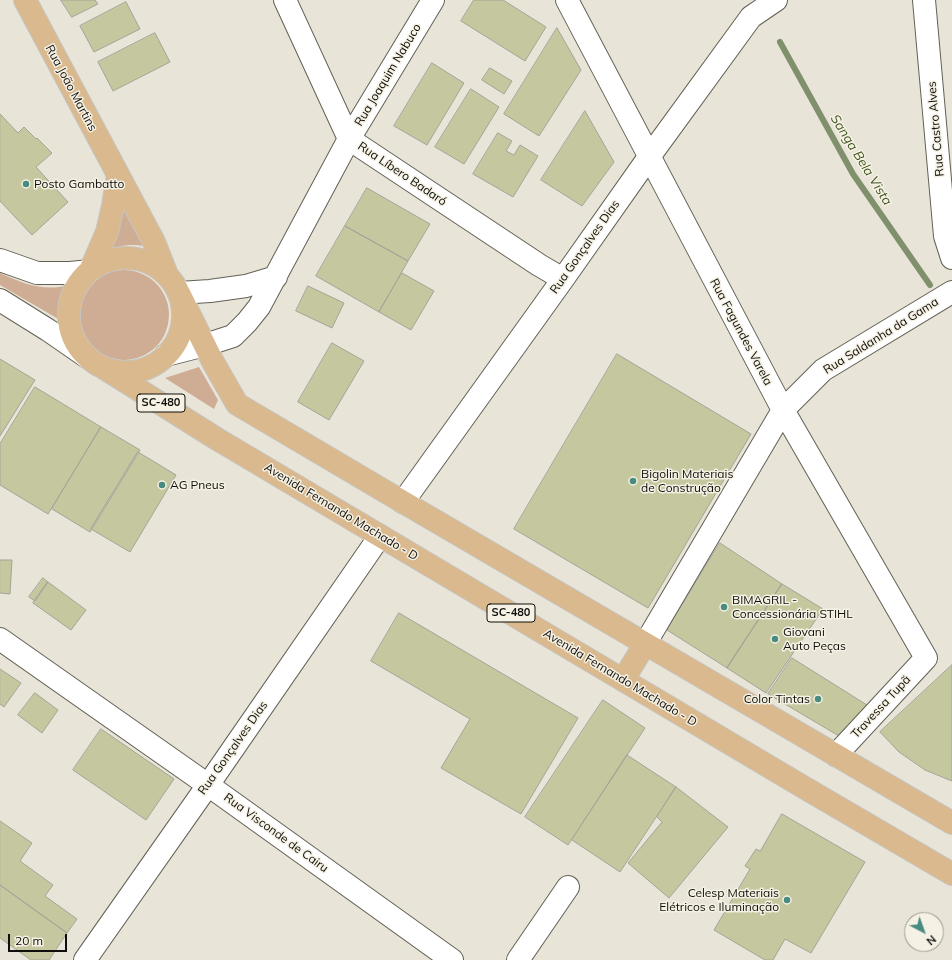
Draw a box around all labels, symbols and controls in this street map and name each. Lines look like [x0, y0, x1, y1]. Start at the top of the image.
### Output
street label: Rua Joaquim Nabuco [352, 21, 424, 129]
street label: Rua João Martins [42, 42, 100, 134]
street label: Rua Castro Alves [925, 81, 947, 177]
water label: Sanga Bela Vista [827, 112, 895, 208]
street label: Rua Líbero Badaró [355, 139, 449, 209]
place label: Posto Gambatto [34, 177, 124, 191]
marker: Posto Gambatto [21, 179, 31, 189]
street label: Rua Gonçalves Dias [547, 197, 623, 297]
street label: Rua Fagundes Varela [707, 276, 775, 388]
street label: Rua Saldanha da Gama [821, 295, 941, 377]
road number: SC-480 [137, 394, 185, 412]
street label: Avenida Fernando Machado - D [262, 460, 420, 564]
place label: Bigolin Materiais de Construção [641, 467, 733, 495]
marker: Bigolin Materiais de Construção [628, 476, 638, 486]
place label: AG Pneus [170, 478, 225, 492]
marker: AG Pneus [157, 480, 167, 490]
place label: BIMAGRIL - Concessionária STIHL [732, 593, 853, 621]
marker: BIMAGRIL - Concessionária STIHL [719, 602, 729, 612]
road number: SC-480 [487, 604, 535, 622]
place label: Giovani Auto Peças [783, 625, 846, 653]
street label: Avenida Fernando Machado - D [541, 626, 699, 730]
marker: Giovani Auto Peças [770, 634, 780, 644]
street label: Travessa Tupã [848, 673, 914, 741]
place label: Color Tintas [744, 692, 810, 706]
marker: Color Tintas [813, 694, 823, 704]
street label: Rua Gonçalves Dias [195, 698, 271, 798]
street label: Rua Visconde de Cairu [221, 790, 331, 876]
place label: Celesp Materiais Elétricos e Iluminação [659, 886, 779, 914]
marker: Celesp Materiais Elétricos e Iluminação [782, 895, 792, 905]
north arrow [904, 912, 944, 952]
scale bar [10, 926, 69, 952]
text: N [923, 932, 939, 948]
text: 20 m [15, 933, 43, 948]

